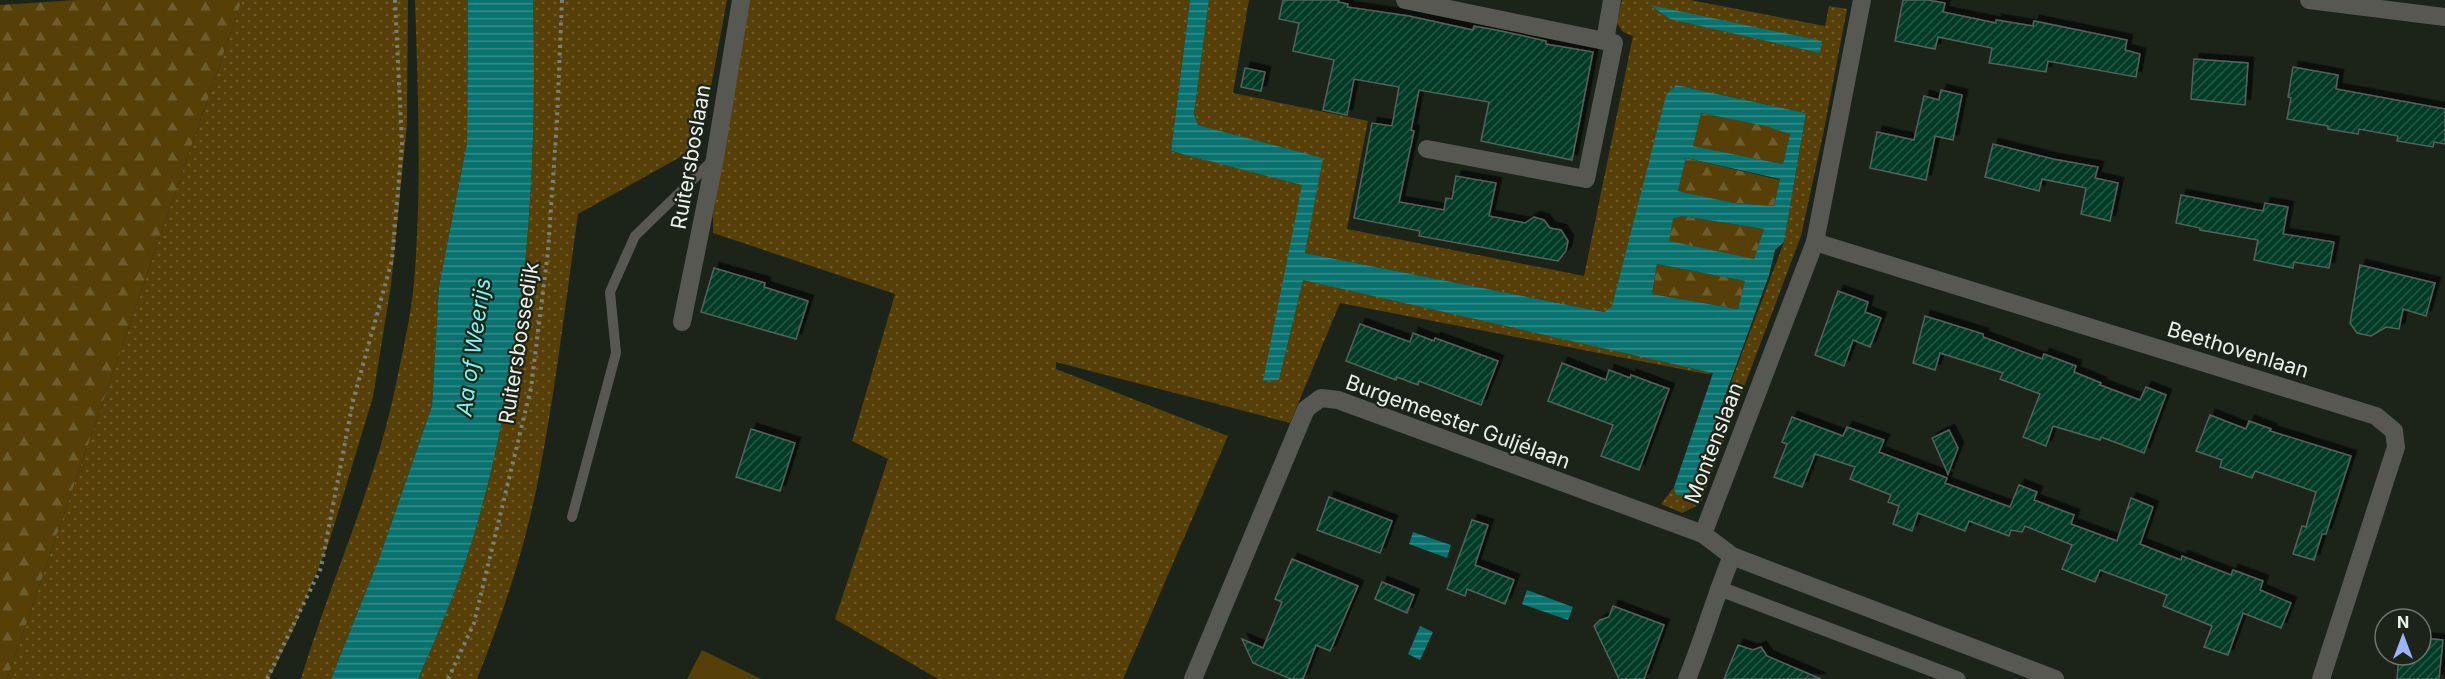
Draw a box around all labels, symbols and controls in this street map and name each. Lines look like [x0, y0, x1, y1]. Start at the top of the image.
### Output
street label: Ruitersboslaan [665, 83, 716, 231]
street label: Ruitersbossedijk [493, 260, 544, 426]
water label: Aa of Weerijs [450, 276, 496, 419]
street label: Beethovenlaan [2164, 316, 2312, 383]
street label: Burgemeester Guljélaan [1342, 369, 1574, 474]
street label: Montenslaan [1679, 379, 1748, 507]
north arrow [2373, 607, 2433, 667]
text: N [2397, 612, 2409, 632]

